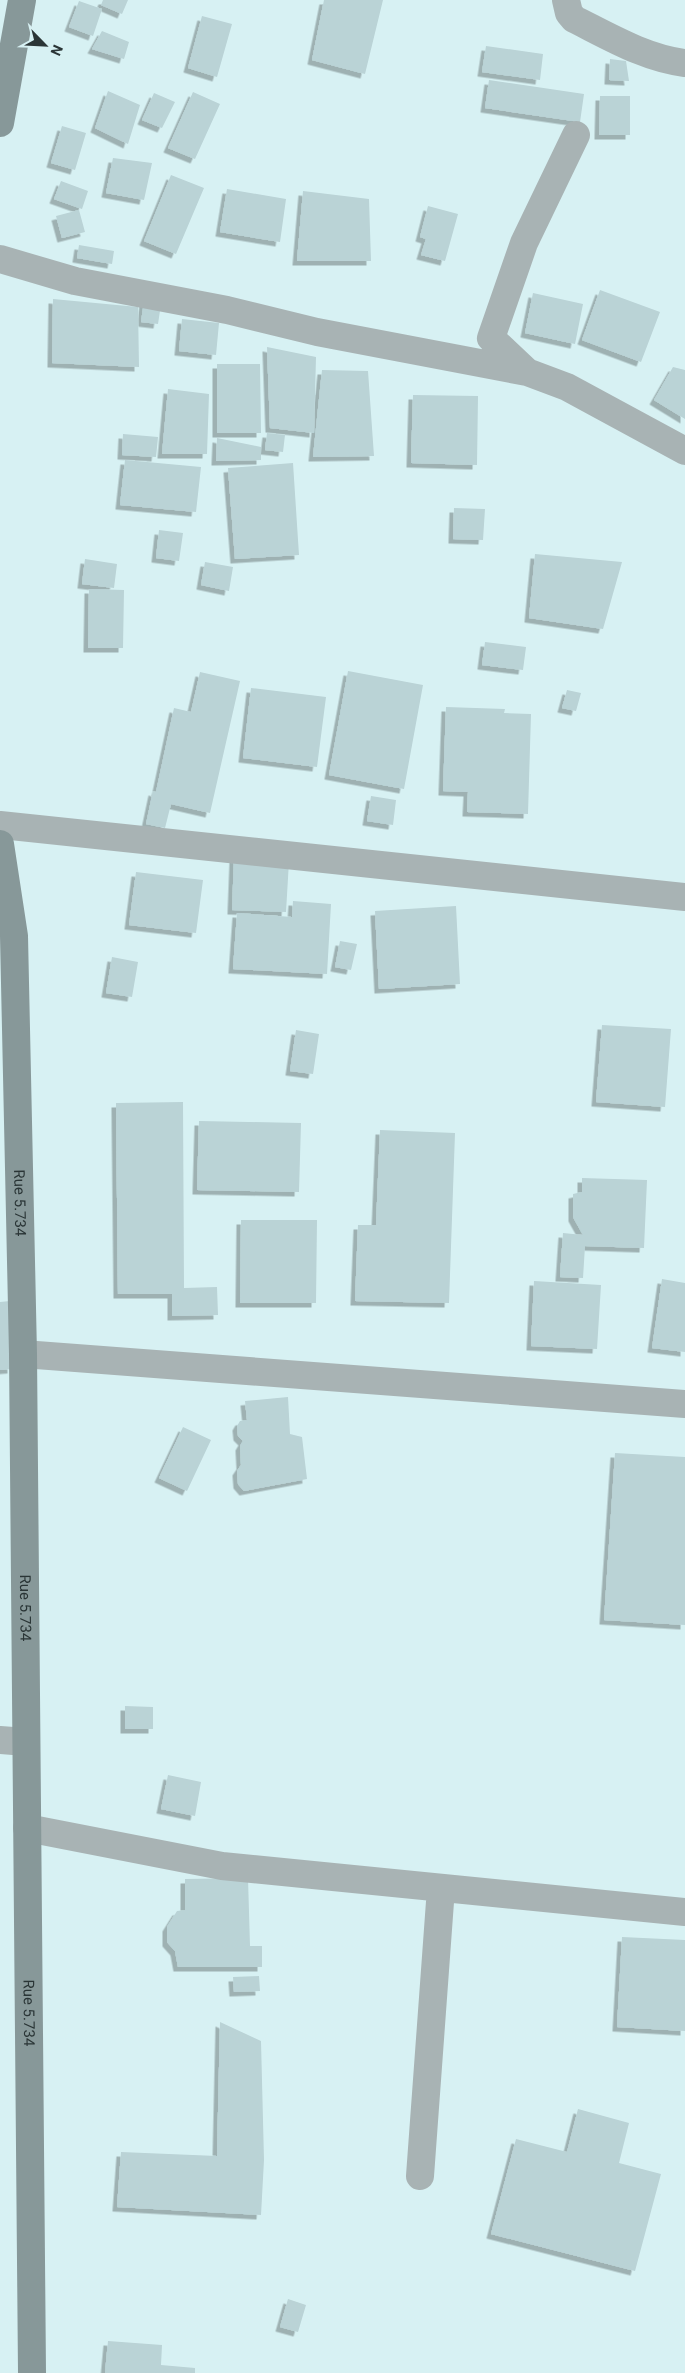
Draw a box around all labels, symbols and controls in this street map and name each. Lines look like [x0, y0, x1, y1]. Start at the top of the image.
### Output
north arrow [20, 20, 70, 70]
text: N [48, 43, 66, 58]
street label: Rue 5.734 [10, 1169, 29, 1237]
street label: Rue 5.734 [16, 1574, 35, 1642]
street label: Rue 5.734 [20, 1979, 38, 2047]

